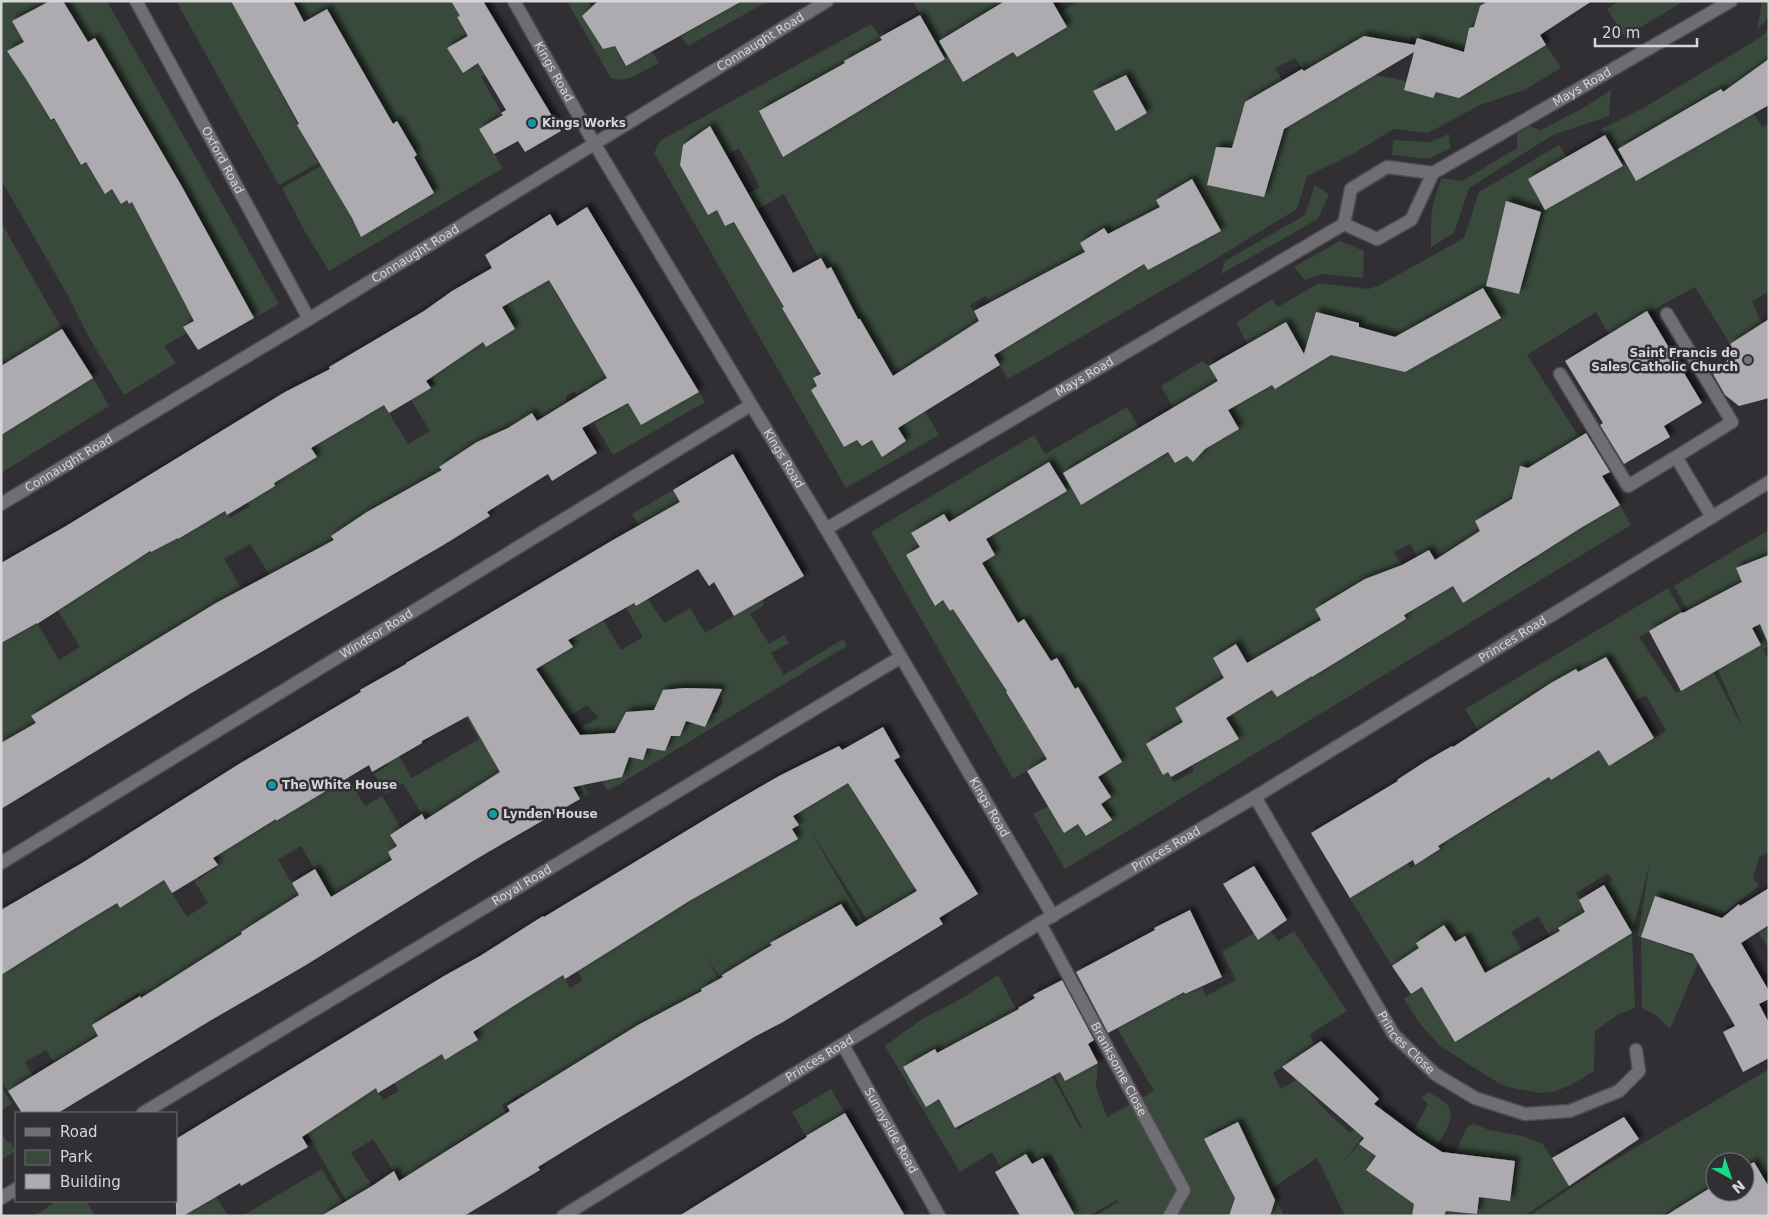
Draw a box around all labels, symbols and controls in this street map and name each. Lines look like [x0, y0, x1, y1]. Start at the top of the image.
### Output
street label: Connaught Road [714, 10, 807, 74]
scale bar [1595, 15, 1698, 47]
text: 20 m [1602, 24, 1640, 42]
street label: Kings Road [531, 39, 576, 104]
street label: Mays Road [1550, 65, 1614, 109]
place label: Kings Works [542, 116, 626, 130]
marker: Kings Works [526, 117, 538, 129]
street label: Oxford Road [199, 124, 246, 196]
street label: Connaught Road [369, 222, 461, 286]
place label: Saint Francis de Sales Catholic Church [1591, 346, 1738, 374]
street label: Mays Road [1053, 354, 1116, 399]
marker: Saint Francis de Sales Catholic Church [1742, 354, 1754, 366]
street label: Kings Road [760, 426, 807, 491]
street label: Connaught Road [22, 432, 115, 495]
street label: Windsor Road [338, 606, 415, 661]
street label: Princes Road [1476, 613, 1549, 665]
street label: Kings Road [966, 775, 1012, 840]
place label: The White House [282, 778, 397, 792]
marker: The White House [266, 779, 278, 791]
place label: Lynden House [503, 807, 598, 821]
marker: Lynden House [487, 808, 499, 820]
street label: Princes Road [1129, 824, 1203, 875]
street label: Royal Road [489, 862, 554, 908]
street label: Princes Close [1375, 1009, 1437, 1077]
street label: Branksome Close [1088, 1020, 1150, 1118]
street label: Princes Road [783, 1032, 856, 1085]
street label: Sunnyside Road [861, 1085, 921, 1176]
legend [15, 1112, 178, 1202]
text: Road [60, 1123, 98, 1141]
text: Park [60, 1148, 93, 1166]
north arrow [1705, 1152, 1755, 1202]
text: Building [60, 1173, 121, 1191]
text: N [1729, 1177, 1748, 1197]

